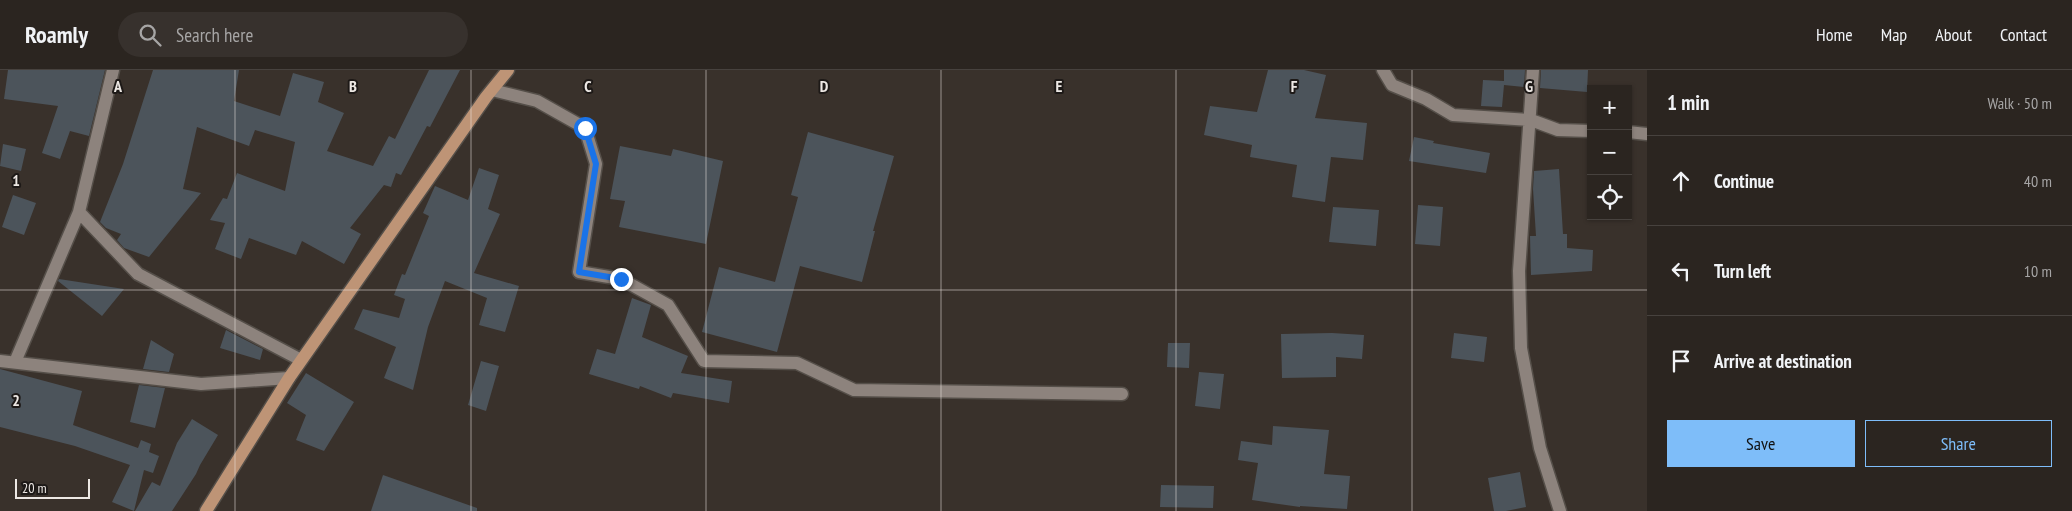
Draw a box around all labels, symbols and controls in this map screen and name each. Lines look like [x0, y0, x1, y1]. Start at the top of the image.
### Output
search box [118, 12, 468, 57]
text: Roamly [25, 19, 88, 50]
icon: search [136, 21, 164, 49]
text: Search here [176, 23, 253, 47]
text: Home [1816, 23, 1853, 46]
text: Map [1881, 23, 1907, 46]
text: About [1935, 23, 1972, 46]
text: Contact [2000, 23, 2047, 46]
text: A [113, 76, 123, 96]
text: B [349, 76, 357, 96]
text: C [584, 76, 592, 96]
text: D [820, 76, 829, 96]
text: E [1056, 76, 1063, 96]
text: F [1291, 76, 1298, 96]
text: G [1525, 76, 1533, 96]
map controls [1587, 85, 1632, 220]
button: + [1587, 85, 1632, 130]
text: 1 min [1667, 89, 1709, 116]
text: Walk · 50 m [1987, 93, 2052, 113]
route start [574, 117, 597, 140]
button: − [1587, 130, 1632, 175]
icon: ahead [1667, 167, 1695, 195]
text: Continue [1714, 169, 1774, 193]
text: 1 [12, 170, 20, 190]
text: 40 m [2024, 171, 2052, 191]
button: locate [1587, 175, 1632, 220]
icon: left [1667, 257, 1695, 285]
text: Turn left [1714, 259, 1771, 283]
text: 10 m [2024, 261, 2052, 281]
route end [610, 268, 633, 291]
icon: arrive [1667, 347, 1695, 375]
text: Arrive at destination [1714, 349, 1852, 373]
text: 2 [12, 390, 20, 410]
button: Save [1667, 420, 1855, 467]
button: Share [1865, 420, 2052, 467]
scale bar [15, 476, 90, 499]
text: 20 m [22, 479, 47, 497]

